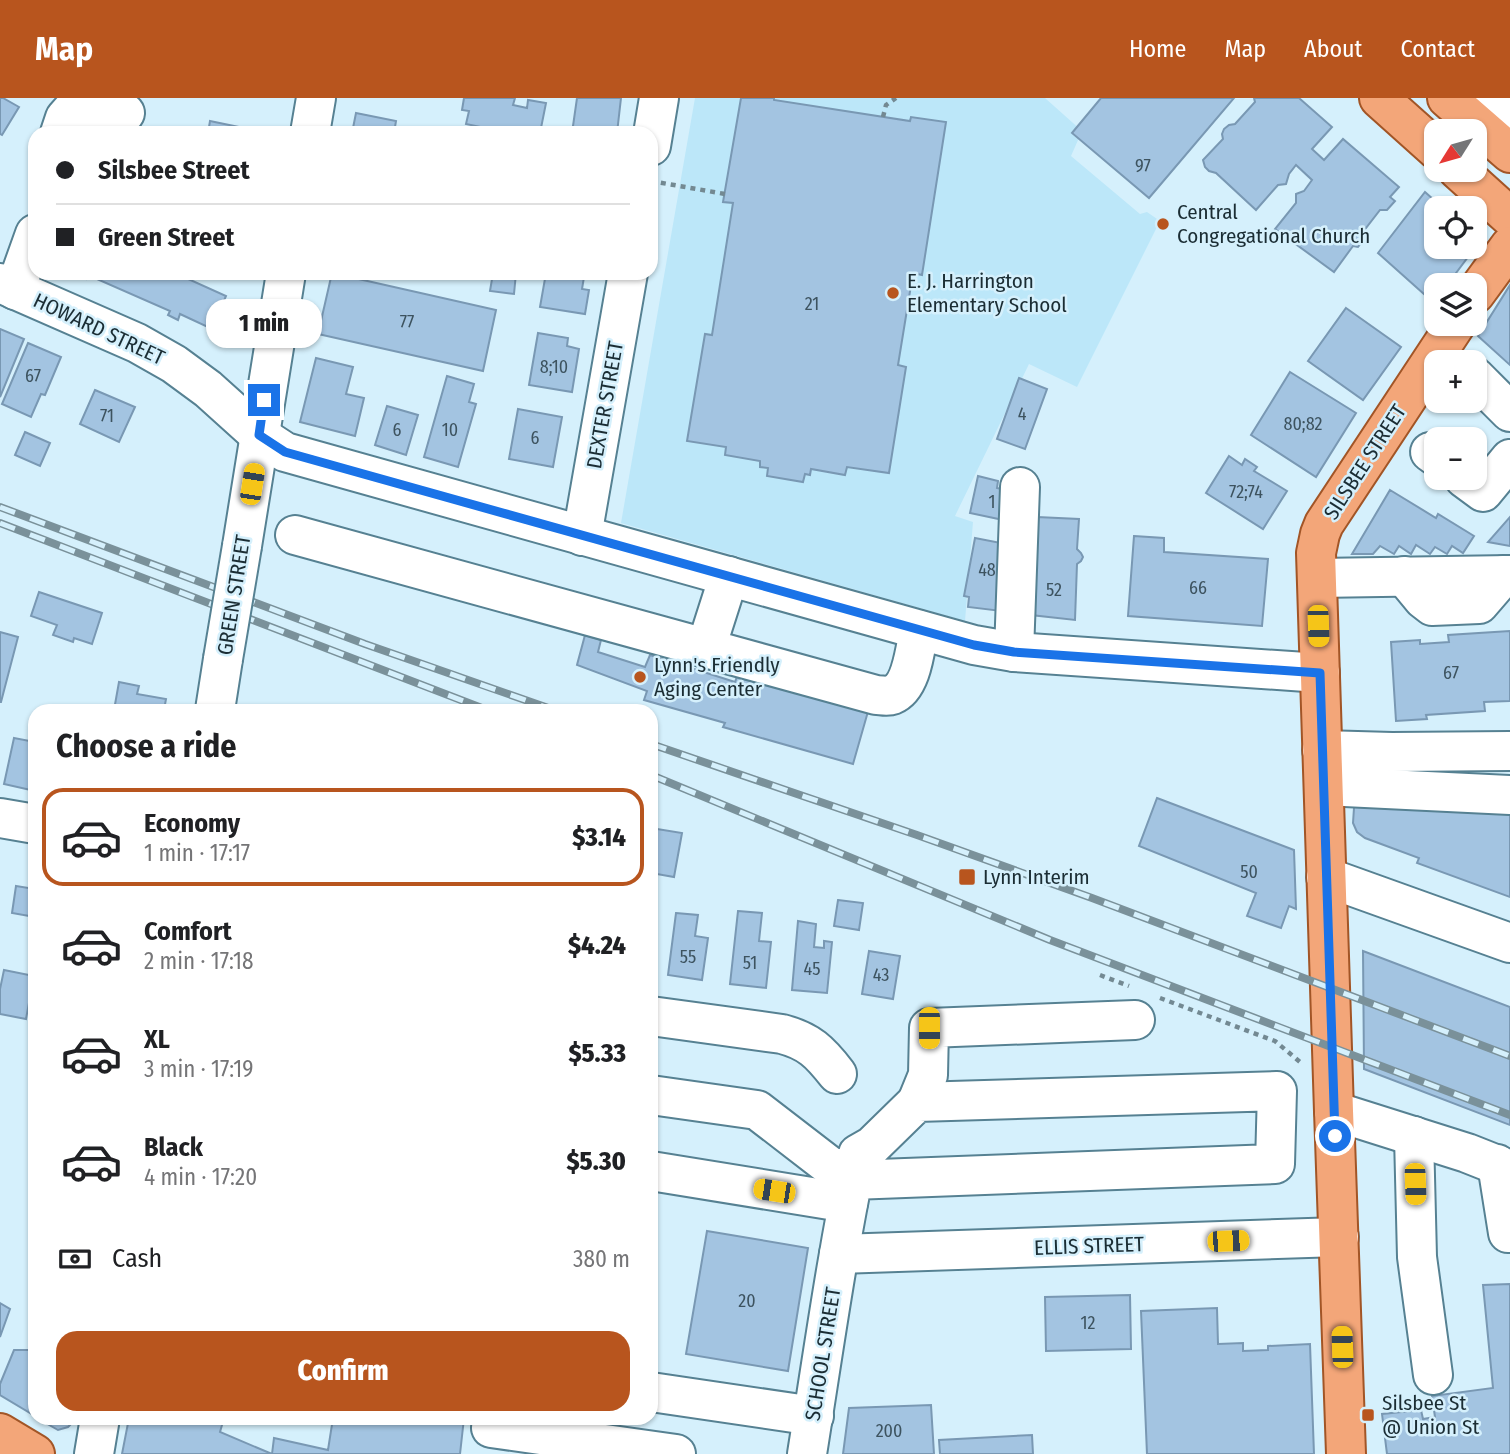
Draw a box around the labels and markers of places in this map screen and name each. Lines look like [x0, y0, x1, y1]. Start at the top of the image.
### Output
place label: Central Congregational Church [1177, 199, 1370, 249]
marker: Central Congregational Church [1155, 216, 1171, 232]
place label: E. J. Harrington Elementary School [907, 268, 1067, 318]
marker: E. J. Harrington Elementary School [885, 285, 901, 301]
place label: Lynn's Friendly Aging Center [654, 652, 780, 702]
marker: Lynn's Friendly Aging Center [632, 669, 648, 685]
place label: Lynn Interim [983, 864, 1090, 890]
marker: Lynn Interim [957, 867, 977, 887]
place label: Silsbee St @ Union St [1382, 1390, 1480, 1440]
marker: Silsbee St @ Union St [1360, 1407, 1376, 1423]

